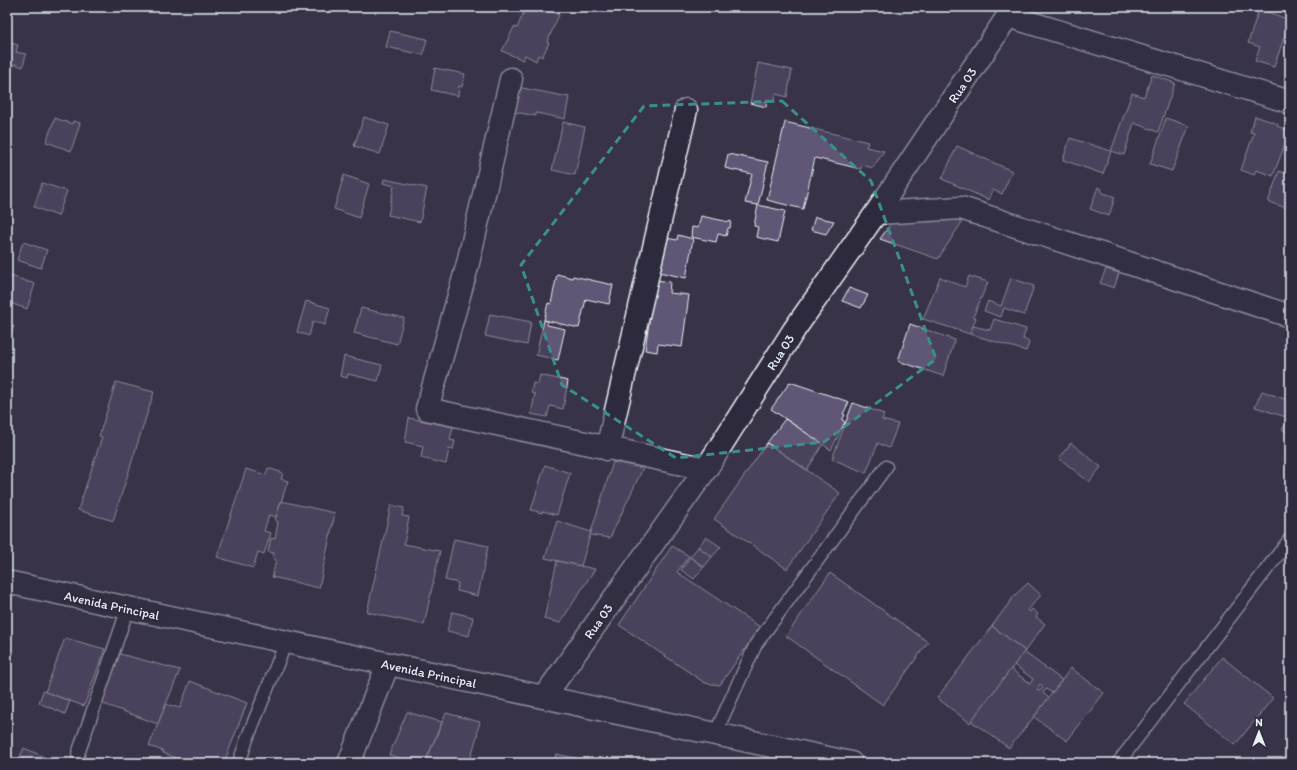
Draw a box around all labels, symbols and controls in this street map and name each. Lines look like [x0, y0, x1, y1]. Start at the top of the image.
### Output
street label: Rua 03 [945, 65, 980, 106]
street label: Rua 03 [764, 332, 797, 373]
street label: Avenida Principal [63, 588, 161, 623]
street label: Rua 03 [581, 601, 616, 642]
street label: Avenida Principal [380, 656, 478, 691]
north arrow [1239, 712, 1279, 752]
text: N [1255, 716, 1263, 729]

